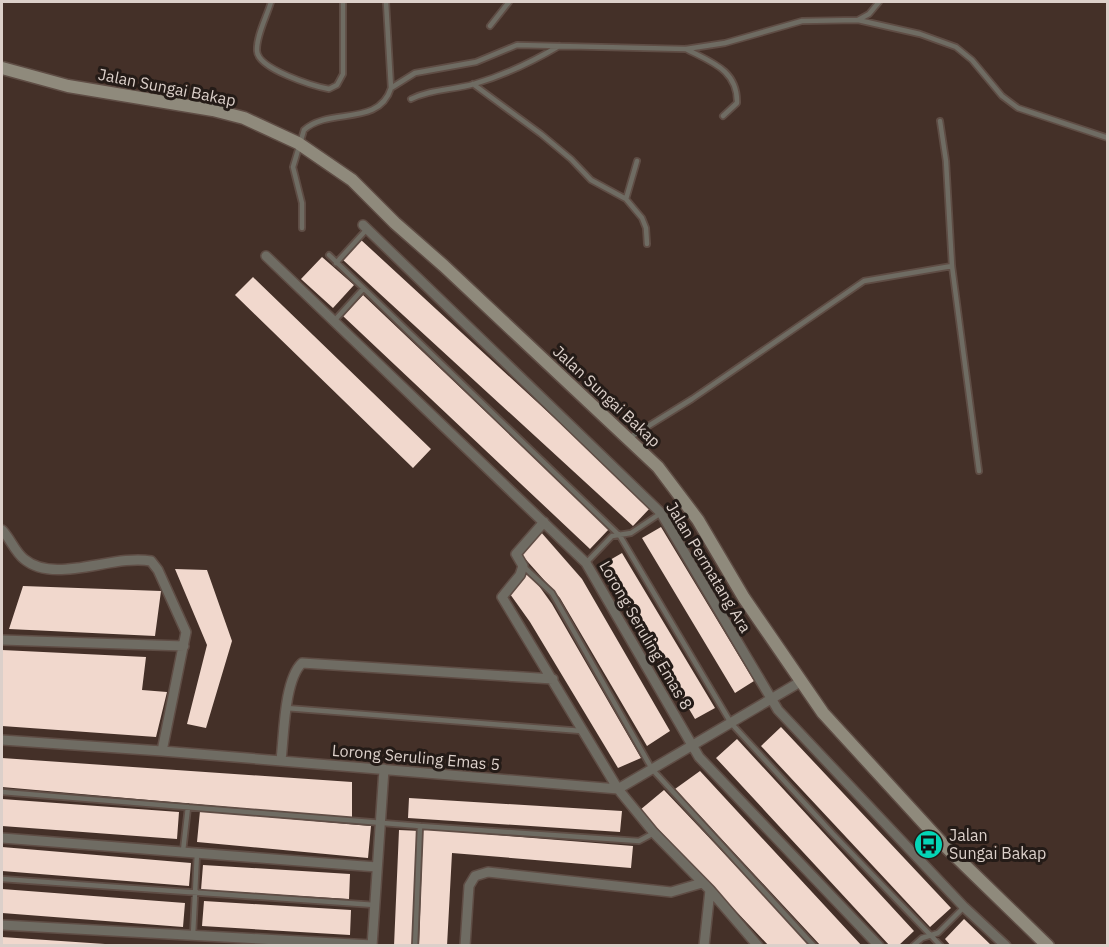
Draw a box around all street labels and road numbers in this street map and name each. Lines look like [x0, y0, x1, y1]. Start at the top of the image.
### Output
street label: Jalan Sungai Bakap [96, 64, 238, 110]
street label: Jalan Sungai Bakap [549, 341, 665, 451]
street label: Jalan Permatang Ara [662, 498, 756, 636]
street label: Lorong Seruling Emas 8 [595, 557, 697, 713]
street label: Lorong Seruling Emas 5 [331, 740, 501, 774]

